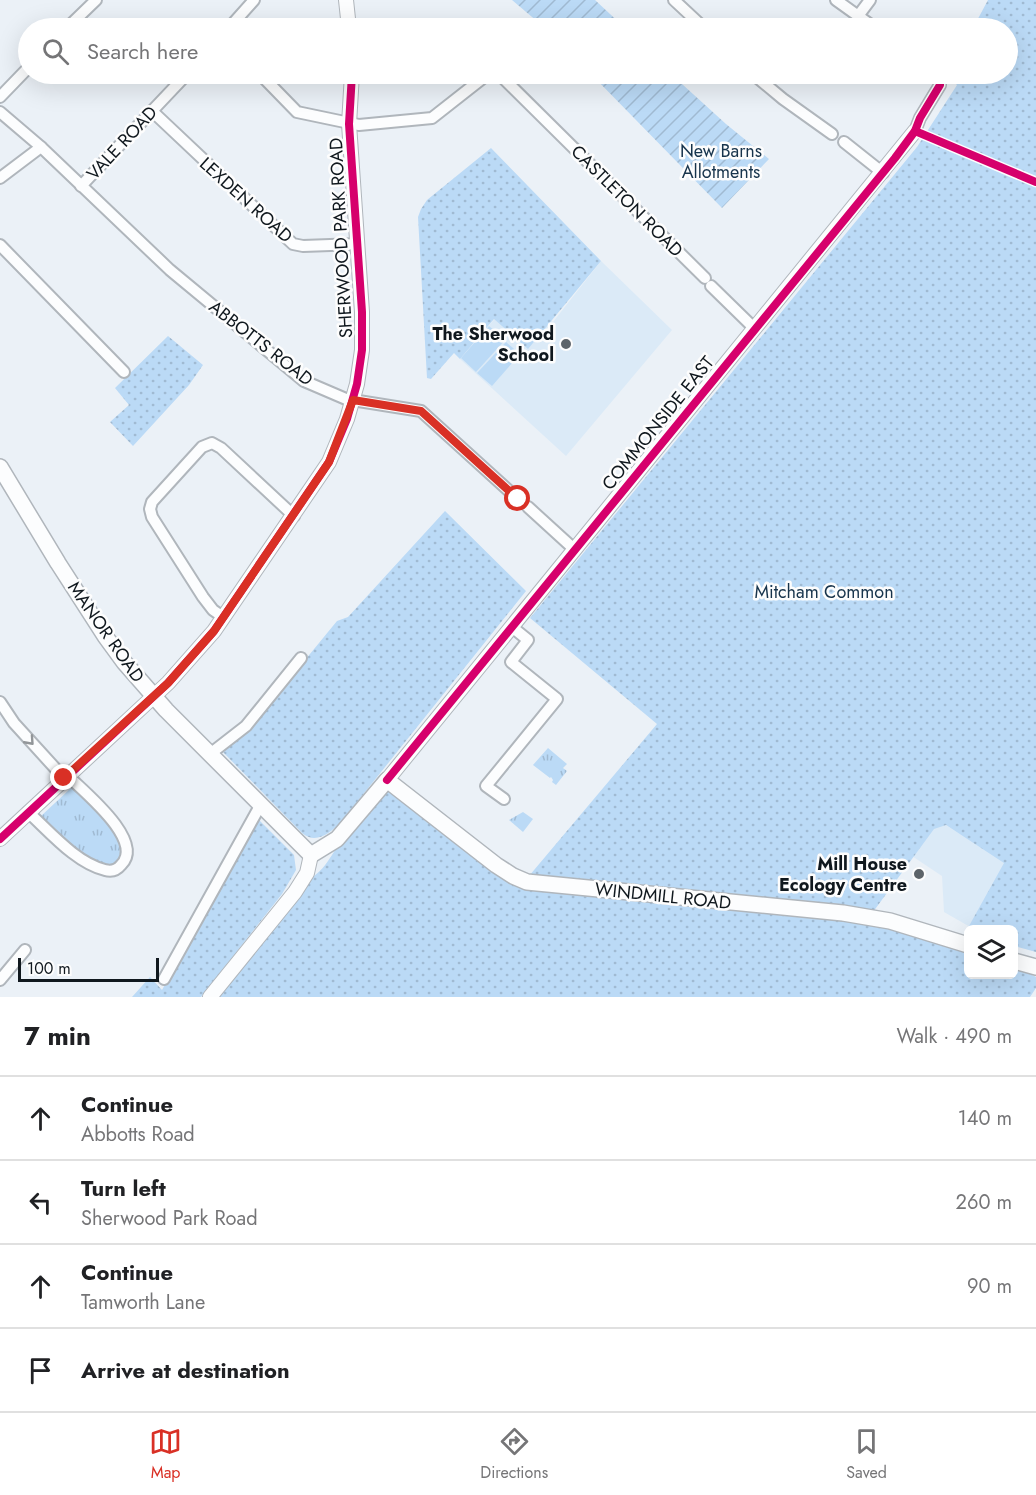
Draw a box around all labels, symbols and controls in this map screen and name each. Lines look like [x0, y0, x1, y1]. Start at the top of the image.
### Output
search box [18, 18, 1018, 84]
icon: search [39, 35, 72, 68]
text: Search here [87, 35, 198, 67]
street label: VALE ROAD [81, 100, 163, 186]
street label: SHERWOOD PARK ROAD [323, 137, 359, 339]
park label: New Barns Allotments [680, 138, 762, 185]
street label: CASTLETON ROAD [565, 139, 689, 263]
street label: LEXDEN ROAD [194, 151, 298, 249]
street label: ABBOTTS ROAD [203, 294, 319, 392]
place label: The Sherwood School [432, 321, 554, 368]
marker: The Sherwood School [559, 337, 573, 351]
street label: COMMONSIDE EAST [596, 350, 721, 496]
route start [504, 485, 530, 511]
street label: MANOR ROAD [62, 576, 150, 688]
park label: Mitcham Common [754, 579, 894, 605]
one-way arrow [23, 734, 34, 745]
route end [50, 764, 76, 790]
place label: Mill House Ecology Centre [779, 851, 907, 898]
marker: Mill House Ecology Centre [912, 867, 926, 881]
street label: WINDMILL ROAD [594, 876, 732, 916]
map controls [964, 925, 1018, 979]
button: layers [964, 925, 1018, 979]
scale bar [18, 955, 159, 982]
text: 100 m [27, 957, 71, 980]
text: 7 min [24, 1017, 91, 1055]
text: Walk · 490 m [896, 1022, 1012, 1051]
text: Continue [81, 1088, 173, 1120]
icon: ahead [24, 1102, 57, 1135]
text: 140 m [958, 1104, 1012, 1133]
text: Abbotts Road [81, 1120, 195, 1149]
text: Turn left [81, 1172, 166, 1204]
icon: left [24, 1186, 57, 1219]
text: 260 m [956, 1188, 1012, 1217]
text: Sherwood Park Road [81, 1204, 258, 1233]
text: Continue [81, 1256, 173, 1288]
icon: ahead [24, 1270, 57, 1303]
text: 90 m [967, 1272, 1012, 1301]
text: Tamworth Lane [81, 1288, 205, 1317]
icon: arrive [24, 1354, 57, 1387]
text: Arrive at destination [81, 1354, 290, 1386]
tab: Map [149, 1425, 182, 1484]
tab: Directions [480, 1425, 548, 1484]
tab: Saved [846, 1425, 887, 1484]

